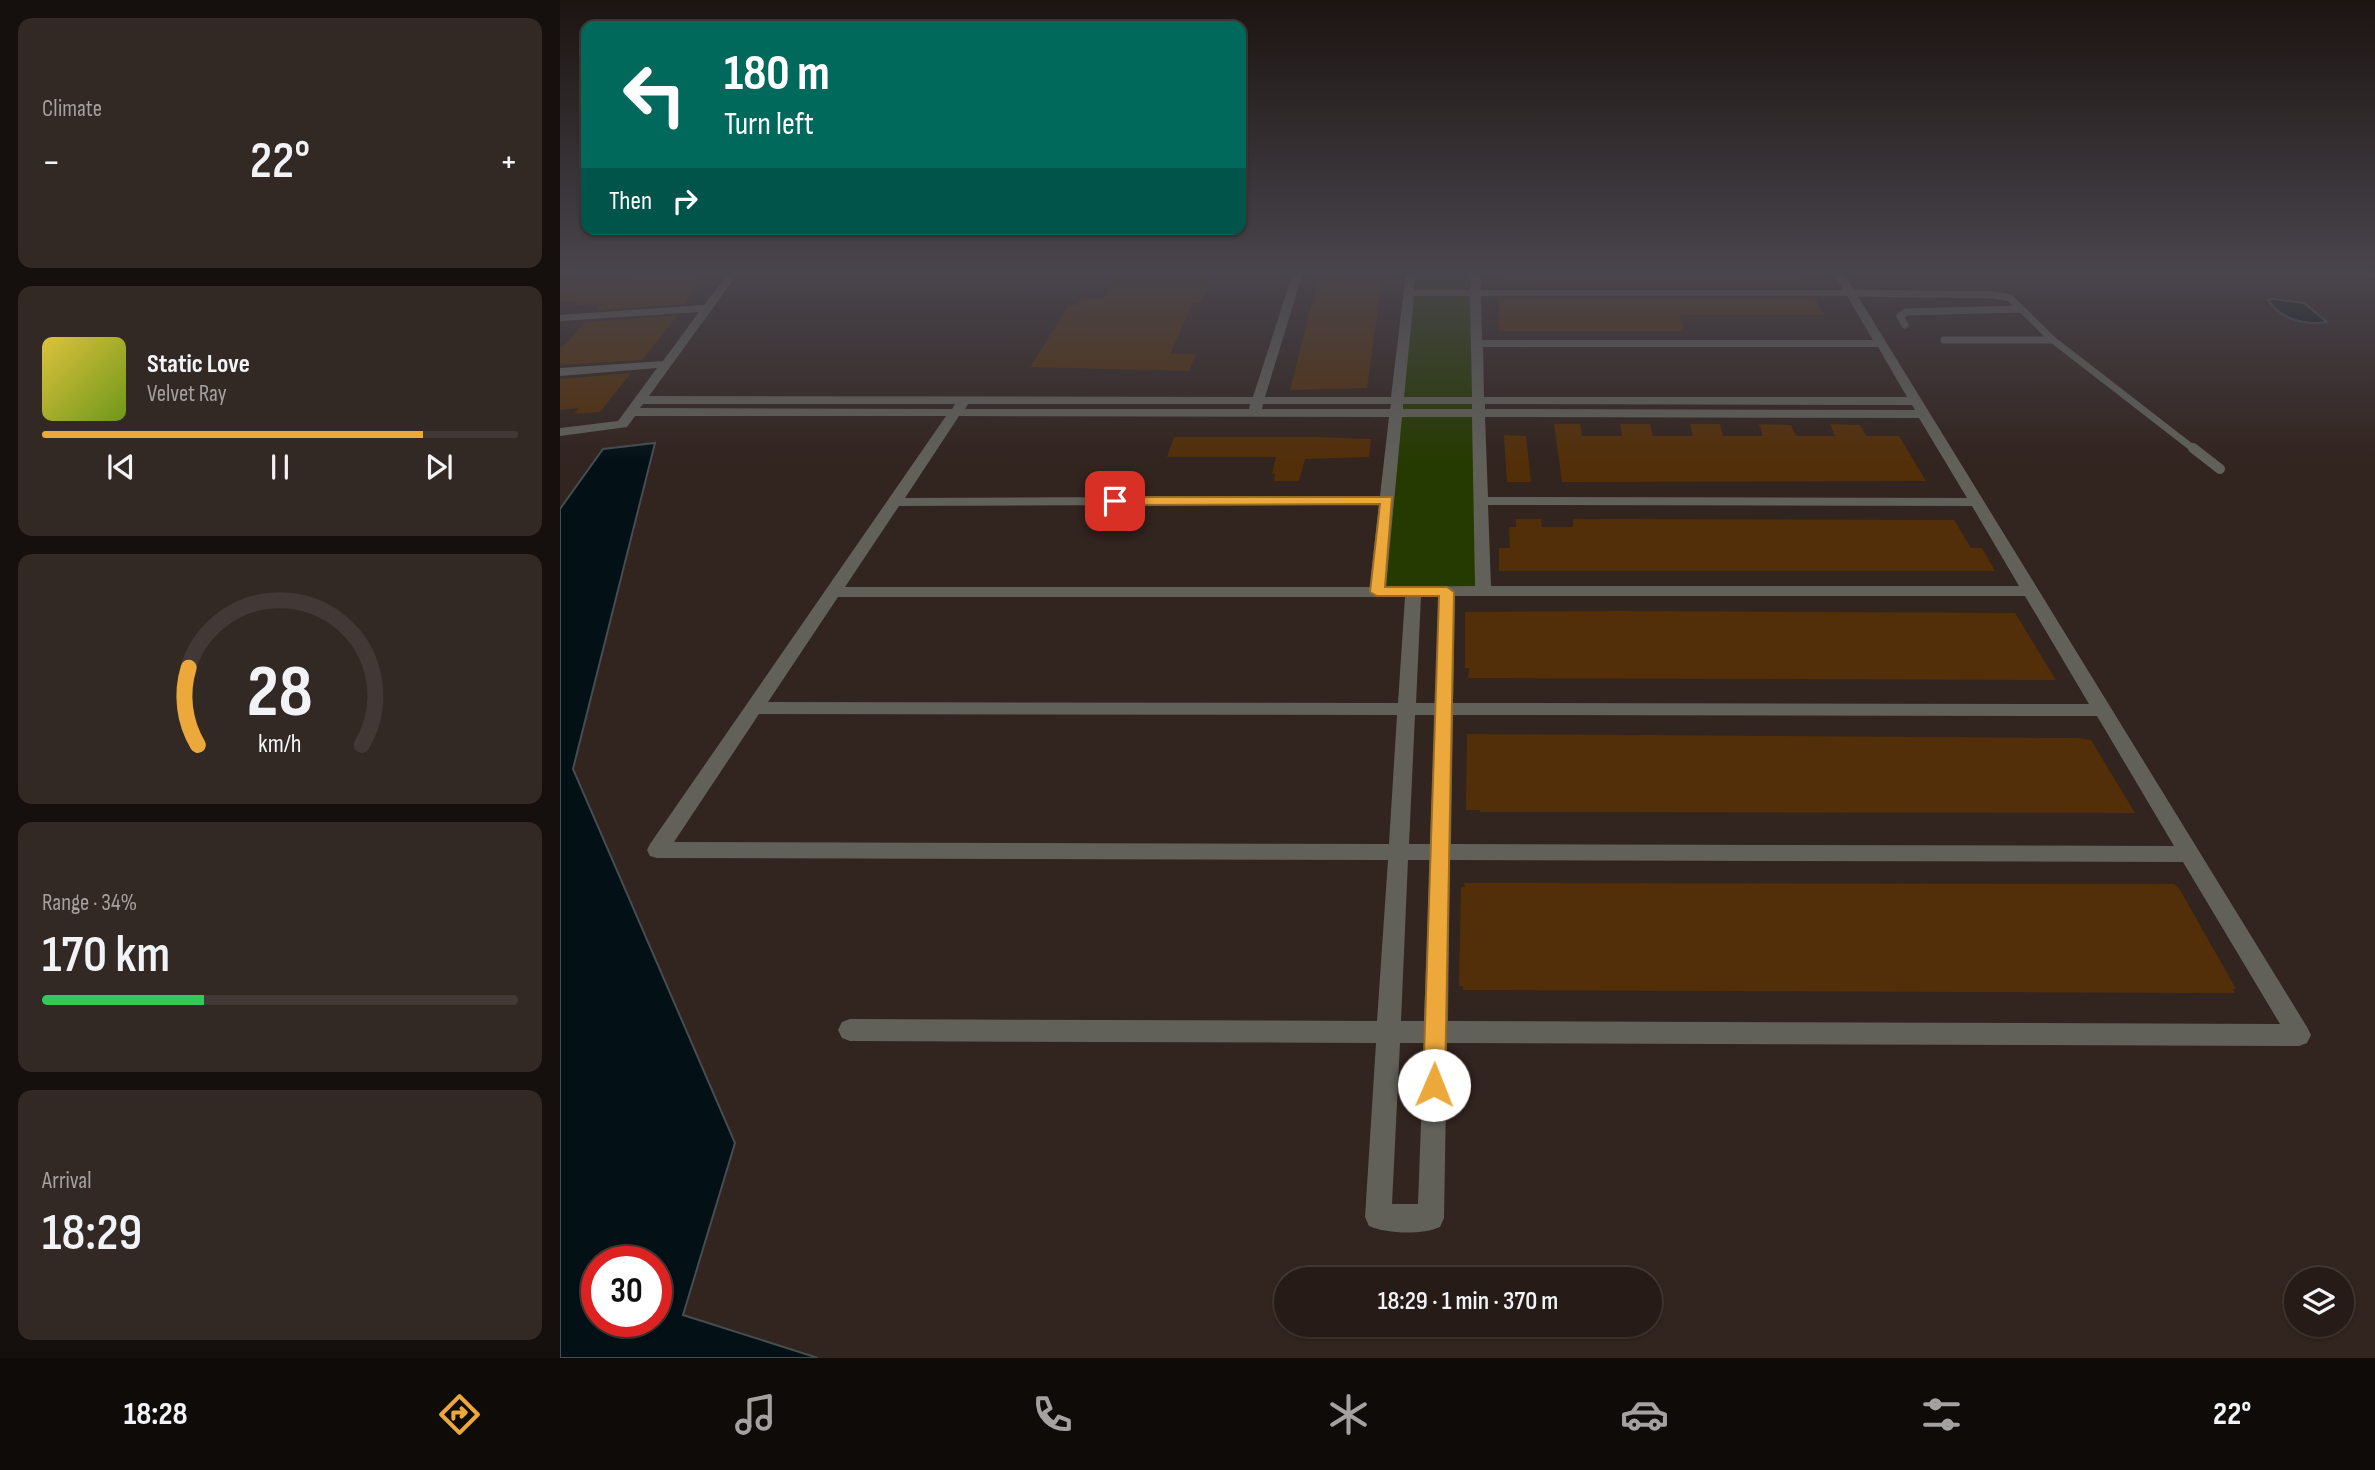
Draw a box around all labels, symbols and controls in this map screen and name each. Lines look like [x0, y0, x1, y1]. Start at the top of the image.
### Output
text: 180 m [724, 45, 830, 104]
icon: left [609, 49, 700, 140]
text: Climate [42, 95, 102, 123]
text: Turn left [724, 105, 814, 144]
text: 22° [250, 130, 310, 193]
text: − [42, 140, 61, 185]
text: + [499, 140, 518, 185]
icon: right [666, 182, 704, 220]
text: Then [609, 186, 652, 217]
text: Static Love [147, 349, 250, 380]
text: Velvet Ray [147, 380, 227, 408]
icon: previous [102, 448, 140, 486]
icon: pause [261, 448, 299, 486]
icon: next [420, 448, 458, 486]
pin [1085, 471, 1145, 531]
icon: arrive [1096, 482, 1134, 520]
text: 28 [247, 649, 313, 737]
text: km/h [258, 729, 302, 760]
text: Range · 34% [42, 889, 137, 917]
text: 170 km [42, 924, 170, 987]
position arrow [1397, 1048, 1471, 1122]
text: Arrival [42, 1167, 91, 1195]
text: 18:29 [42, 1202, 142, 1265]
speed limit sign: 30 [581, 1246, 672, 1337]
map controls [2284, 1267, 2354, 1337]
button: layers [2284, 1267, 2354, 1337]
text: 18:29 · 1 min · 370 m [1378, 1286, 1558, 1317]
icon: directions [435, 1390, 484, 1439]
icon: music [731, 1390, 780, 1439]
icon: phone [1028, 1390, 1077, 1439]
icon: climate [1324, 1390, 1373, 1439]
icon: car [1620, 1390, 1669, 1439]
icon: filters [1917, 1390, 1966, 1439]
text: 18:28 [124, 1395, 188, 1434]
text: 22° [2213, 1395, 2251, 1434]

